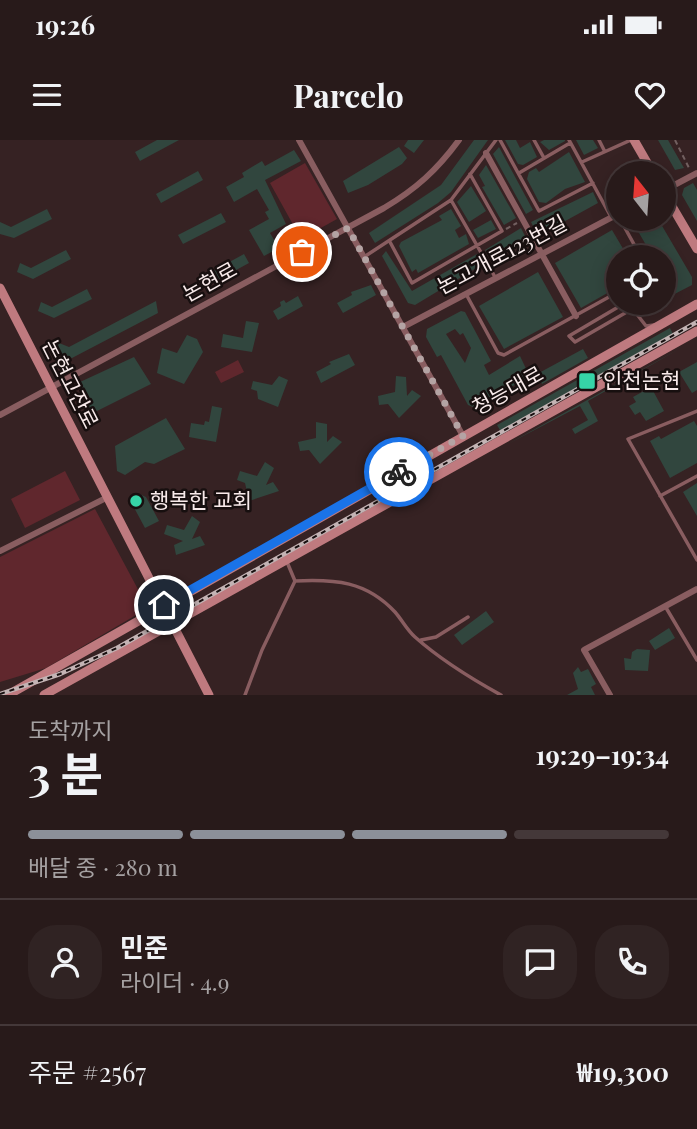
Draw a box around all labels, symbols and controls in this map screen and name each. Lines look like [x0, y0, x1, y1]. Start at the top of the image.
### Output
text: 19:26 [35, 7, 95, 42]
text: Parcelo [293, 73, 404, 116]
icon: menu [28, 76, 66, 114]
icon: heart [631, 76, 669, 114]
north arrow [606, 161, 676, 231]
map controls [606, 161, 676, 315]
street label: 논고개로123번길 [431, 207, 571, 299]
pin [272, 222, 332, 282]
icon: bag [283, 233, 321, 271]
button: locate [606, 245, 676, 315]
street label: 논현로 [177, 254, 241, 307]
street label: 논현고잔로 [37, 334, 106, 432]
street label: 청능대로 [466, 358, 548, 420]
place label: 인천논현 [603, 365, 680, 393]
marker: 인천논현 [577, 371, 597, 391]
courier [364, 437, 434, 507]
icon: bike [380, 453, 418, 491]
place label: 행복한 교회 [150, 485, 252, 513]
marker: 행복한 교회 [128, 493, 144, 509]
pin [134, 575, 194, 635]
icon: home [145, 586, 183, 624]
text: 도착까지 [28, 714, 113, 745]
text: 19:29–19:34 [535, 737, 669, 772]
text: 3 분 [28, 741, 103, 803]
text: 배달 중 · 280 m [28, 851, 178, 882]
button: person [28, 925, 102, 999]
button: chat [503, 925, 577, 999]
button: phone [595, 925, 669, 999]
text: 민준 [120, 929, 168, 964]
text: 라이더 · 4.9 [120, 966, 229, 997]
text: 주문 #2567 [28, 1054, 146, 1089]
text: ₩19,300 [577, 1054, 669, 1089]

